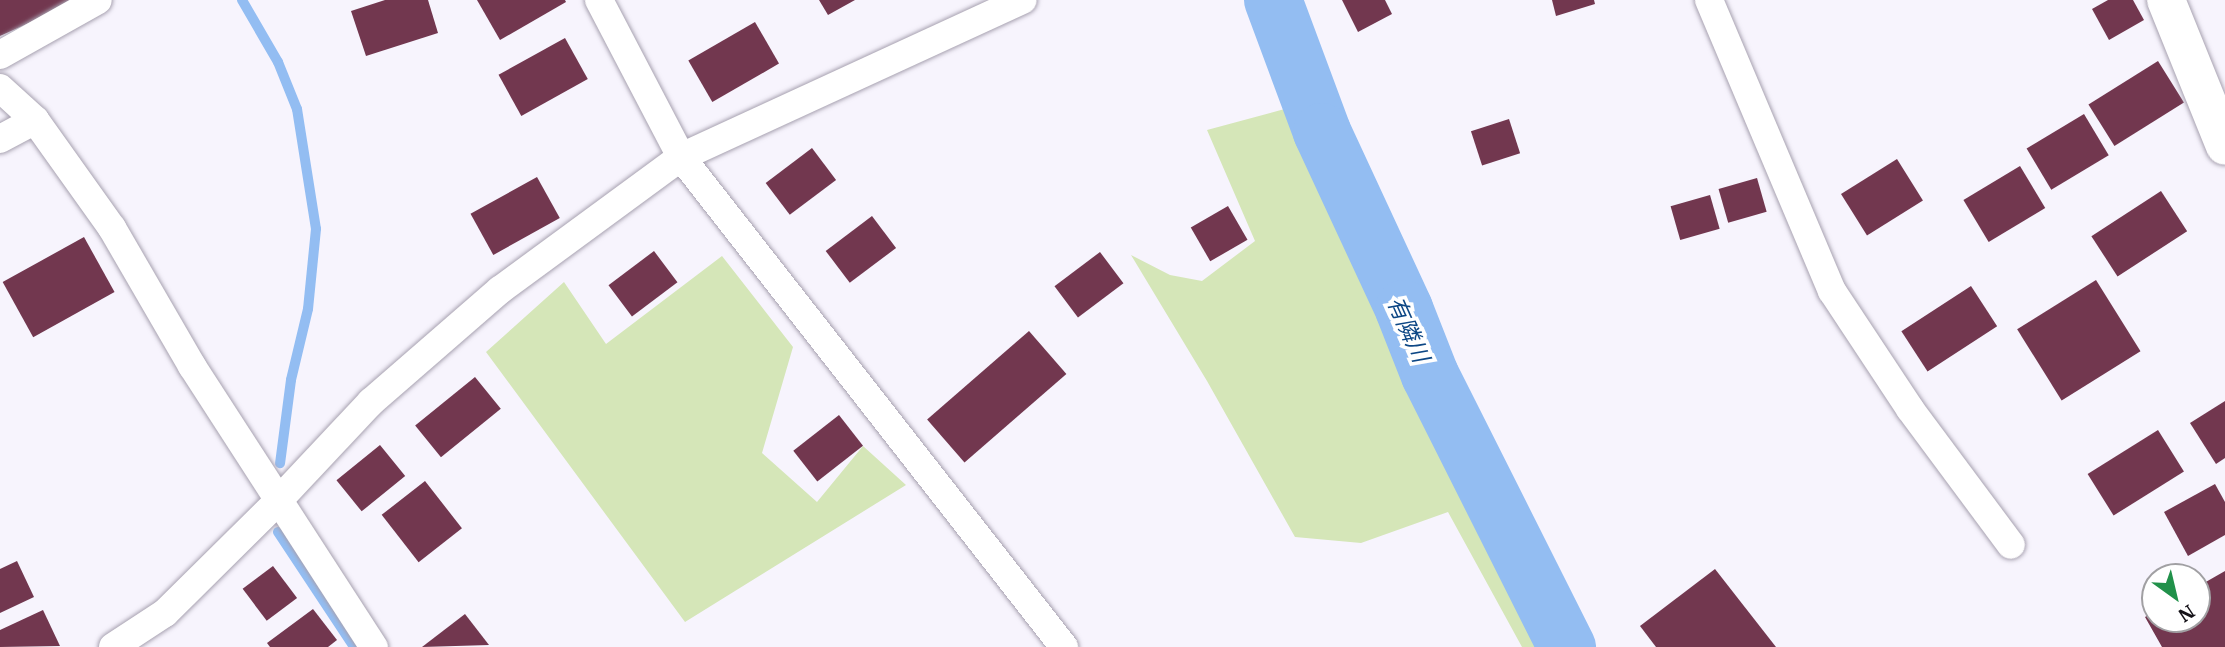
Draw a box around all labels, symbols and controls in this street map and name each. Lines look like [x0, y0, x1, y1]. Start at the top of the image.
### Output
water label: 有隣川 [1382, 292, 1436, 366]
north arrow [2141, 563, 2211, 633]
text: N [2174, 600, 2200, 628]

